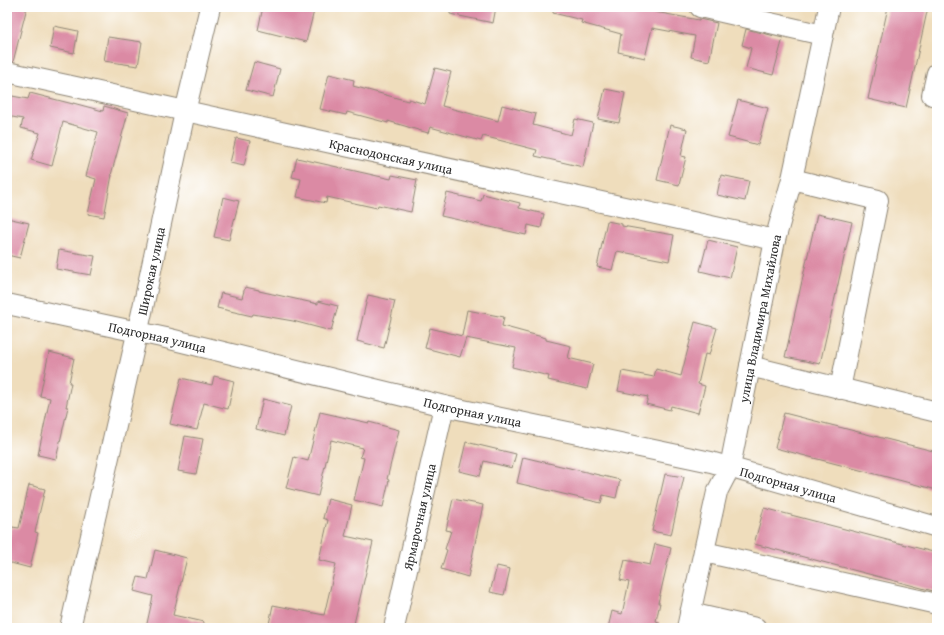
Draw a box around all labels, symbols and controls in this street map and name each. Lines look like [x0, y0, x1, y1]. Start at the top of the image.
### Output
street label: Краснодонская улица [327, 134, 455, 179]
street label: Широкая улица [133, 224, 170, 317]
street label: улица Владимира Михайлова [734, 231, 786, 405]
street label: Подгорная улица [107, 317, 209, 358]
street label: Подгорная улица [422, 392, 524, 432]
street label: Ярмарочная улица [398, 461, 441, 573]
street label: Подгорная улица [738, 462, 839, 508]

